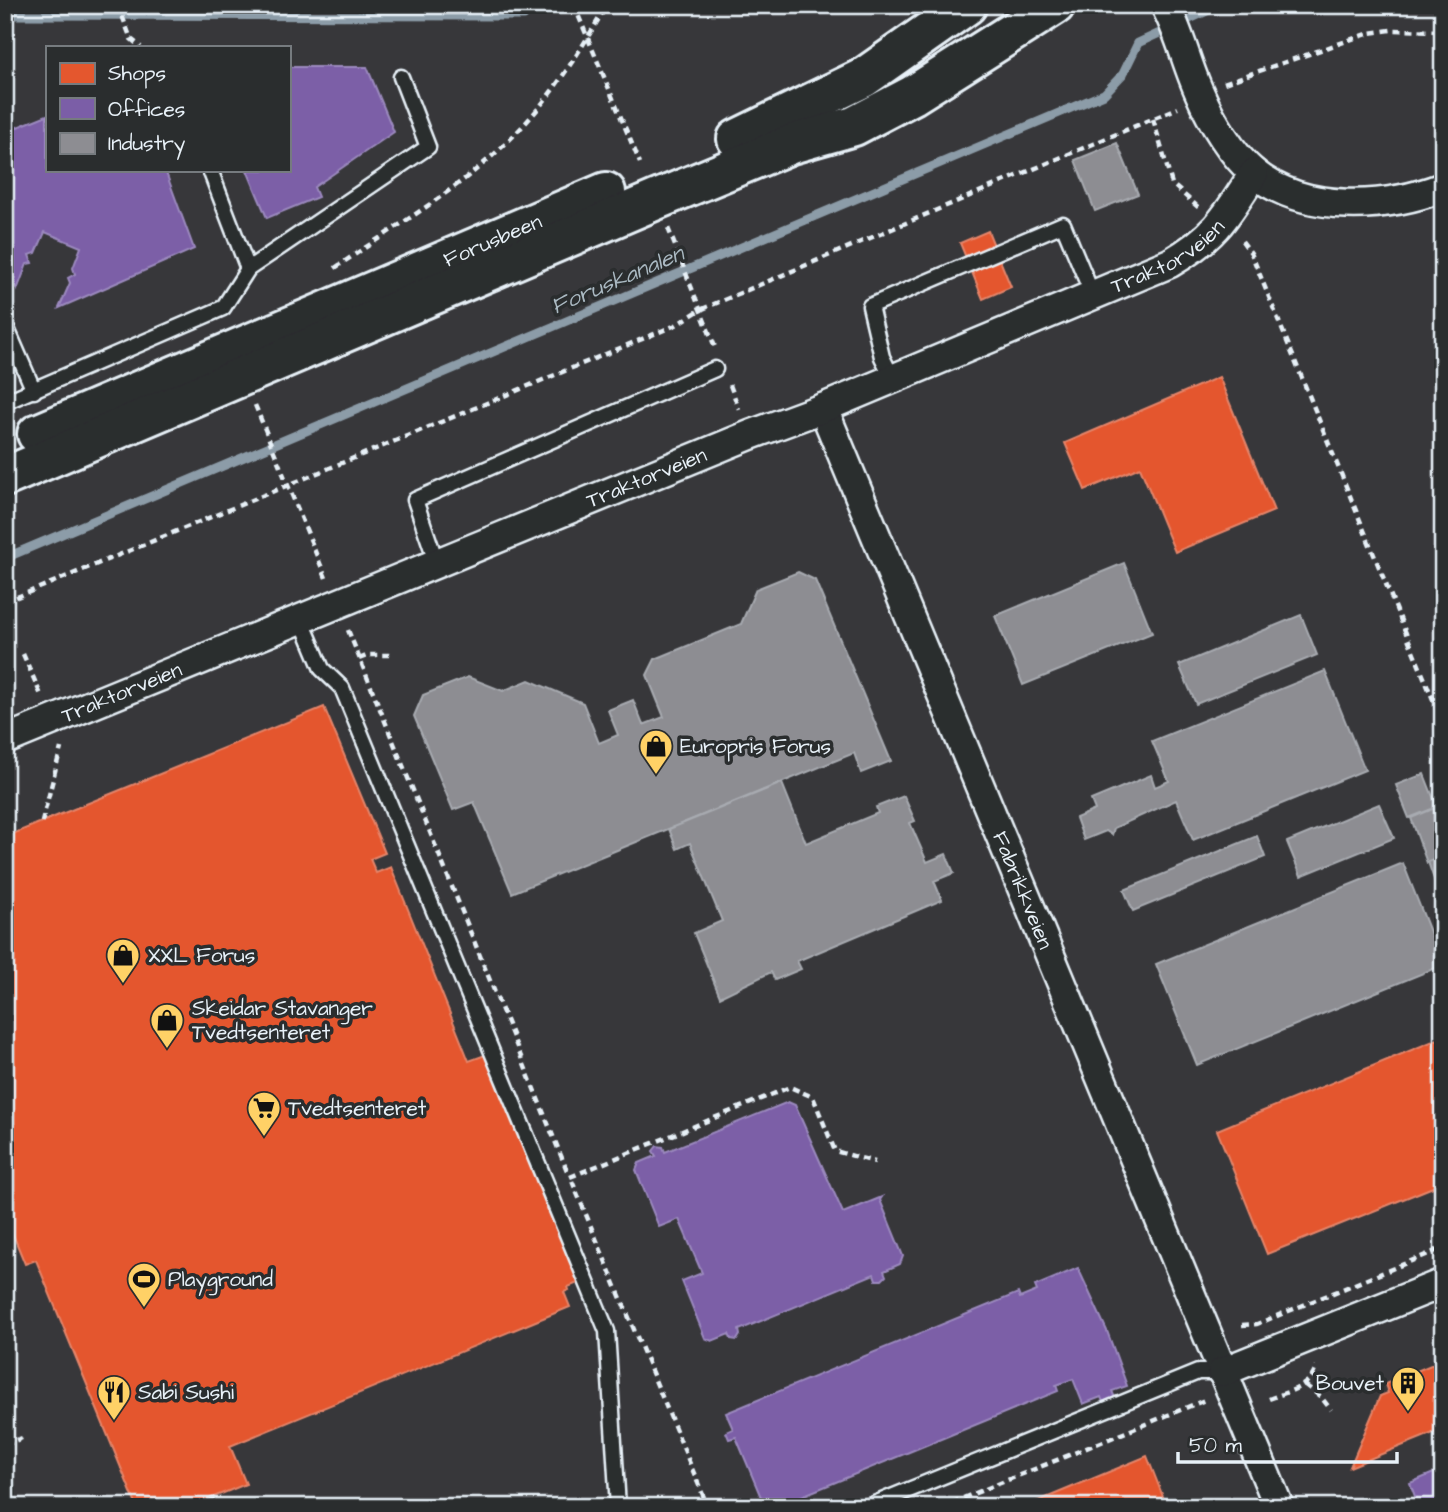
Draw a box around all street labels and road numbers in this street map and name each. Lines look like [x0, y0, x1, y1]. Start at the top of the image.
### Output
street label: Forusbeen [439, 207, 546, 274]
street label: Traktorveien [1107, 213, 1232, 301]
street label: Traktorveien [582, 440, 711, 515]
street label: Traktorveien [57, 655, 186, 730]
street label: Fabrikkveien [985, 827, 1060, 954]

